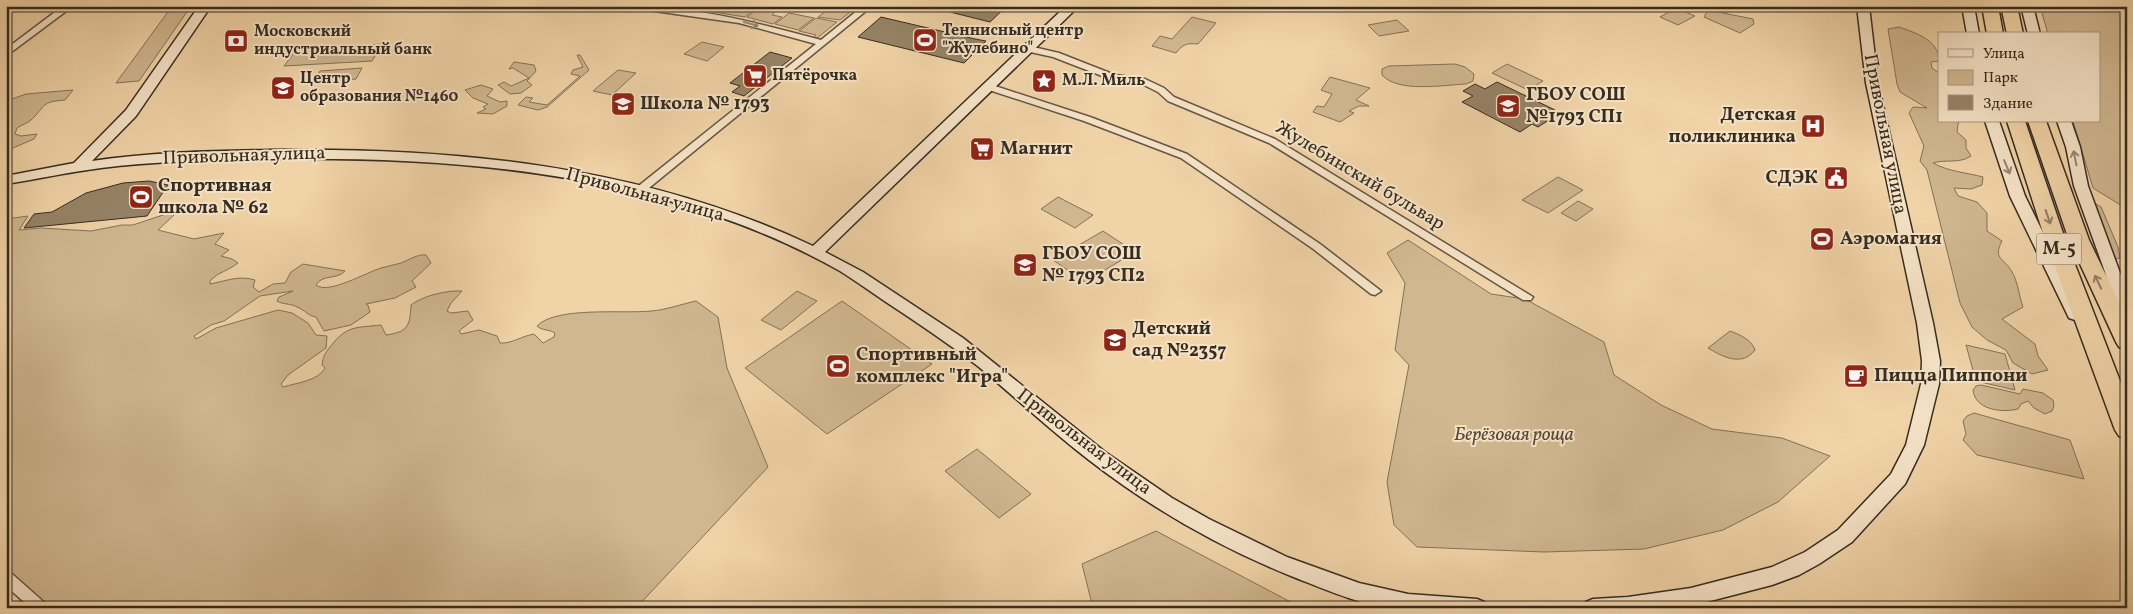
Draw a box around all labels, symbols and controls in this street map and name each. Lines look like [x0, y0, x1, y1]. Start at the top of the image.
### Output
one-way arrow [742, 19, 758, 29]
place label: Теннисный центр "Жулебино" [942, 20, 1083, 60]
place label: Московский индустриальный банк [254, 21, 432, 61]
sports icon: Теннисный центр "Жулебино" [912, 27, 938, 53]
bank icon: Московский индустриальный банк [223, 28, 249, 54]
legend [1938, 32, 2100, 122]
text: Улица [1983, 44, 2025, 65]
street label: Привольная улица [1857, 52, 1913, 216]
supermarket icon: Пятёрочка [742, 63, 768, 89]
place label: Пятёрочка [772, 65, 857, 87]
place label: Центр образования №1460 [300, 68, 458, 108]
place icon: М.Л. Миль [1031, 68, 1057, 94]
text: Парк [1983, 68, 2018, 89]
place label: М.Л. Миль [1062, 70, 1145, 92]
school or university icon: Центр образования №1460 [270, 75, 296, 101]
place label: ГБОУ СОШ №1793 СП1 [1526, 82, 1626, 130]
school or university icon: Школа № 1793 [610, 91, 636, 117]
place label: Школа № 1793 [640, 91, 770, 117]
school or university icon: ГБОУ СОШ №1793 СП1 [1495, 93, 1521, 119]
text: Здание [1983, 94, 2033, 115]
place label: Детская поликлиника [1669, 102, 1796, 150]
hospital icon: Детская поликлиника [1800, 113, 1826, 139]
street label: Жулебинский бульвар [1270, 115, 1450, 237]
supermarket icon: Магнит [969, 136, 995, 162]
place label: Магнит [1000, 136, 1073, 162]
street label: Привольная улица [162, 140, 326, 172]
one-way arrow [2070, 150, 2079, 166]
one-way arrow [2003, 159, 2012, 175]
street label: Привольная улица [563, 161, 727, 229]
place label: СДЭК [1766, 165, 1818, 191]
public building icon: СДЭК [1823, 165, 1849, 191]
place label: Спортивная школа № 62 [158, 173, 272, 221]
sports icon: Спортивная школа № 62 [128, 184, 154, 210]
one-way arrow [2044, 209, 2053, 225]
sports icon: Аэромагия [1809, 226, 1835, 252]
place label: Аэромагия [1840, 226, 1942, 252]
road number: М-5 [2036, 233, 2082, 264]
place label: ГБОУ СОШ № 1793 СП2 [1042, 241, 1145, 289]
school or university icon: ГБОУ СОШ № 1793 СП2 [1012, 252, 1038, 278]
one-way arrow [2093, 275, 2103, 290]
place label: Детский сад №2357 [1132, 316, 1226, 364]
school or university icon: Детский сад №2357 [1102, 327, 1128, 353]
place label: Спортивный комплекс "Игра" [856, 342, 1008, 390]
sports icon: Спортивный комплекс "Игра" [825, 353, 851, 379]
cafe icon: Пицца Пиппони [1843, 363, 1869, 389]
place label: Пицца Пиппони [1874, 363, 2028, 389]
street label: Привольная улица [1011, 383, 1157, 501]
park label: Берёзовая роща [1454, 422, 1574, 448]

